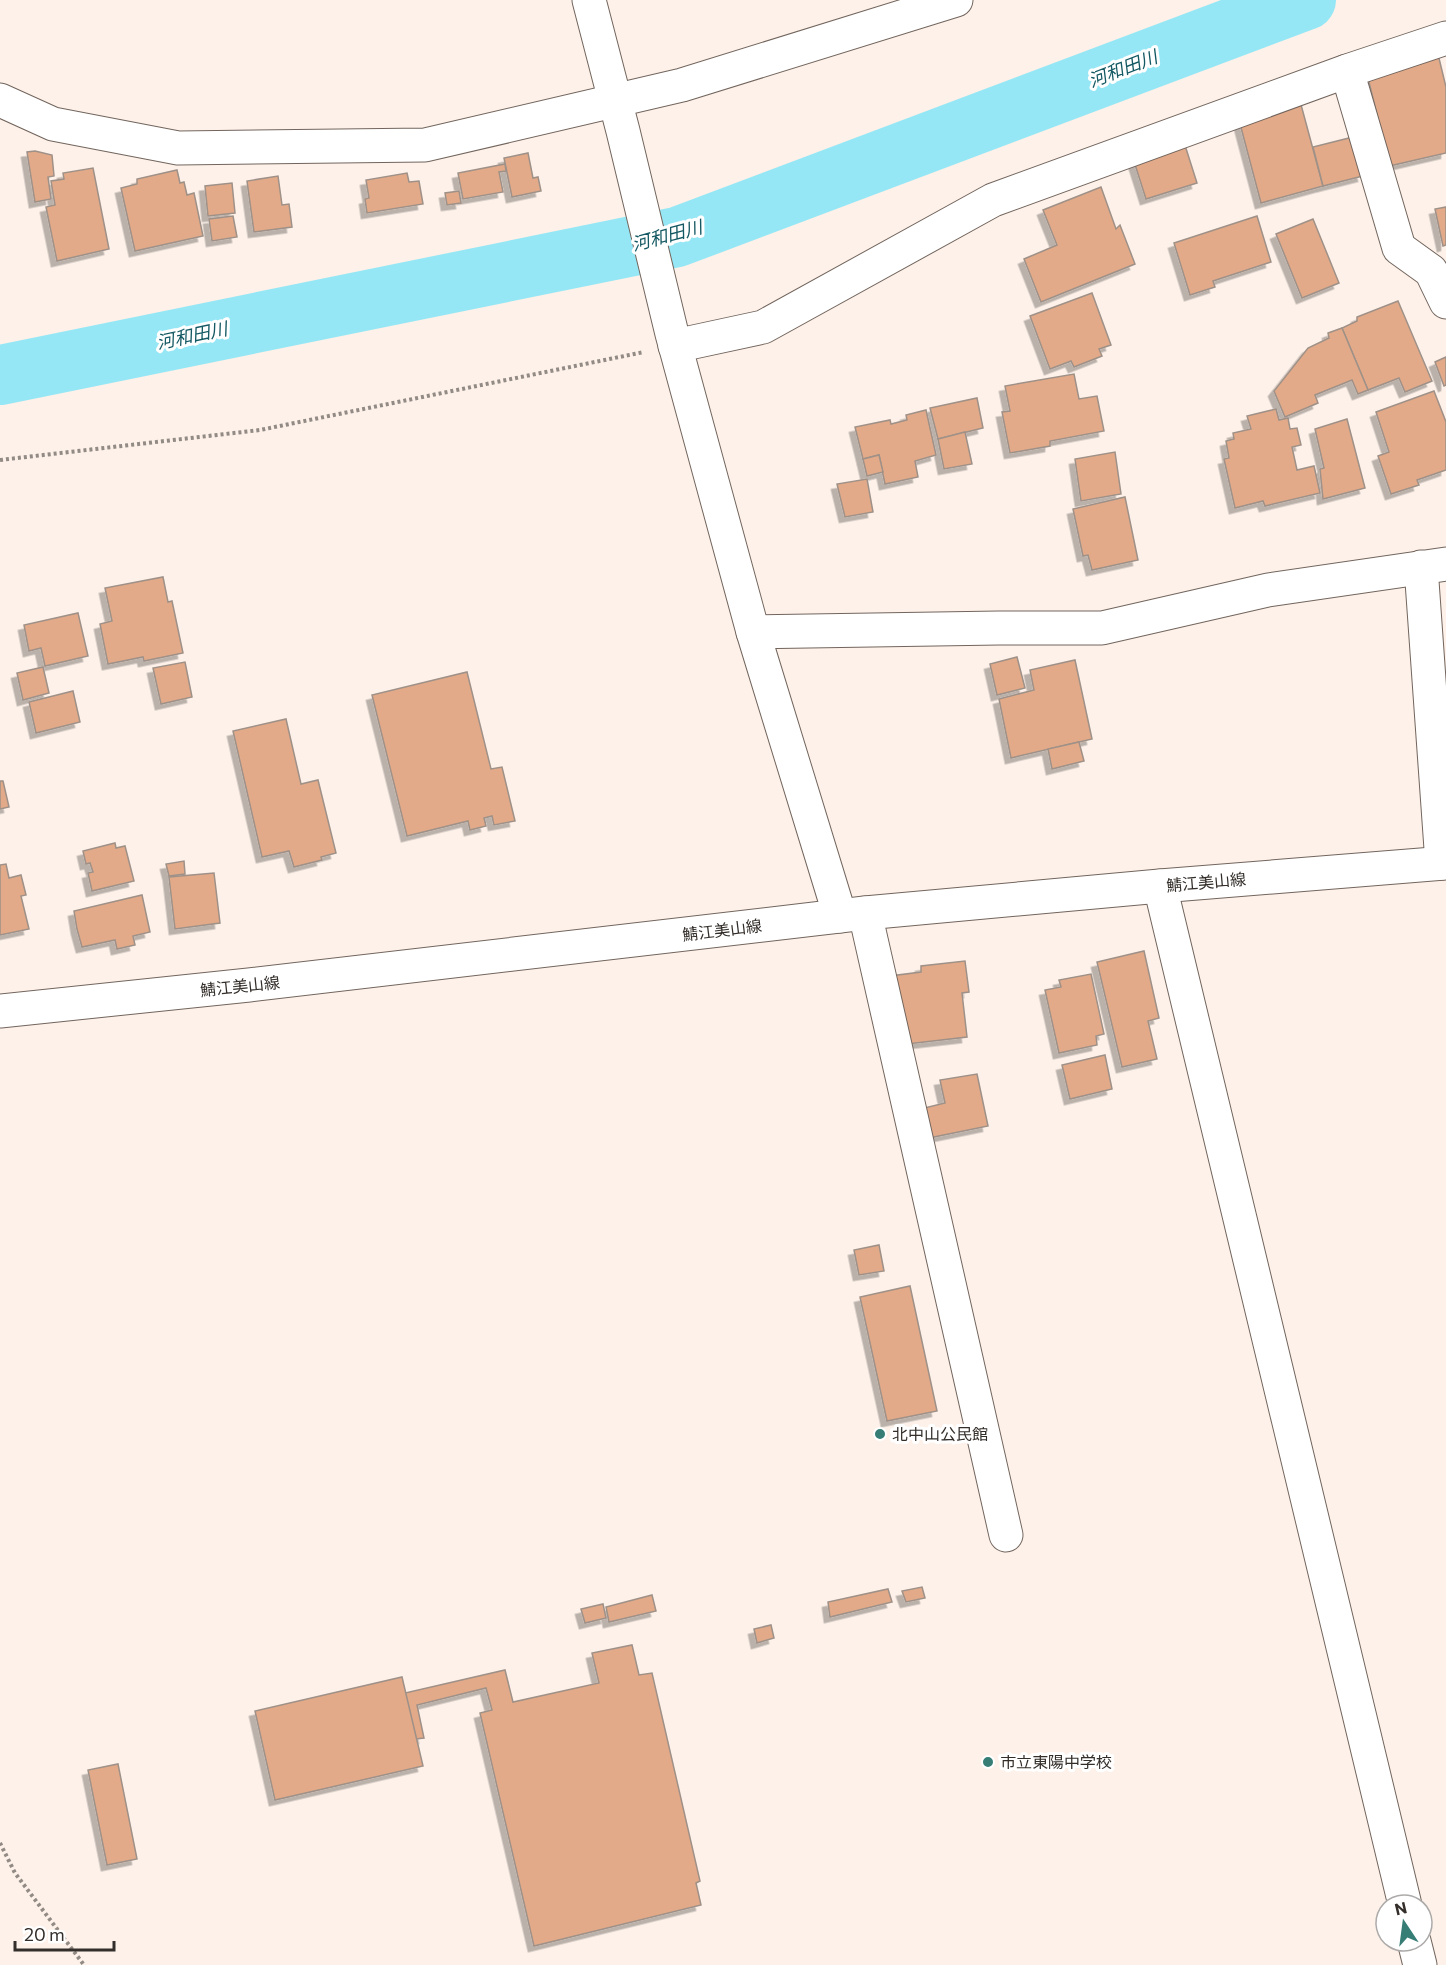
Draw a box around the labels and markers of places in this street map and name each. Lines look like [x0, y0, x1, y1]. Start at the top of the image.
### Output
place label: 北中山公民館 [892, 1424, 988, 1443]
marker: 北中山公民館 [873, 1427, 887, 1441]
place label: 市立東陽中学校 [1000, 1752, 1112, 1771]
marker: 市立東陽中学校 [981, 1755, 995, 1769]

